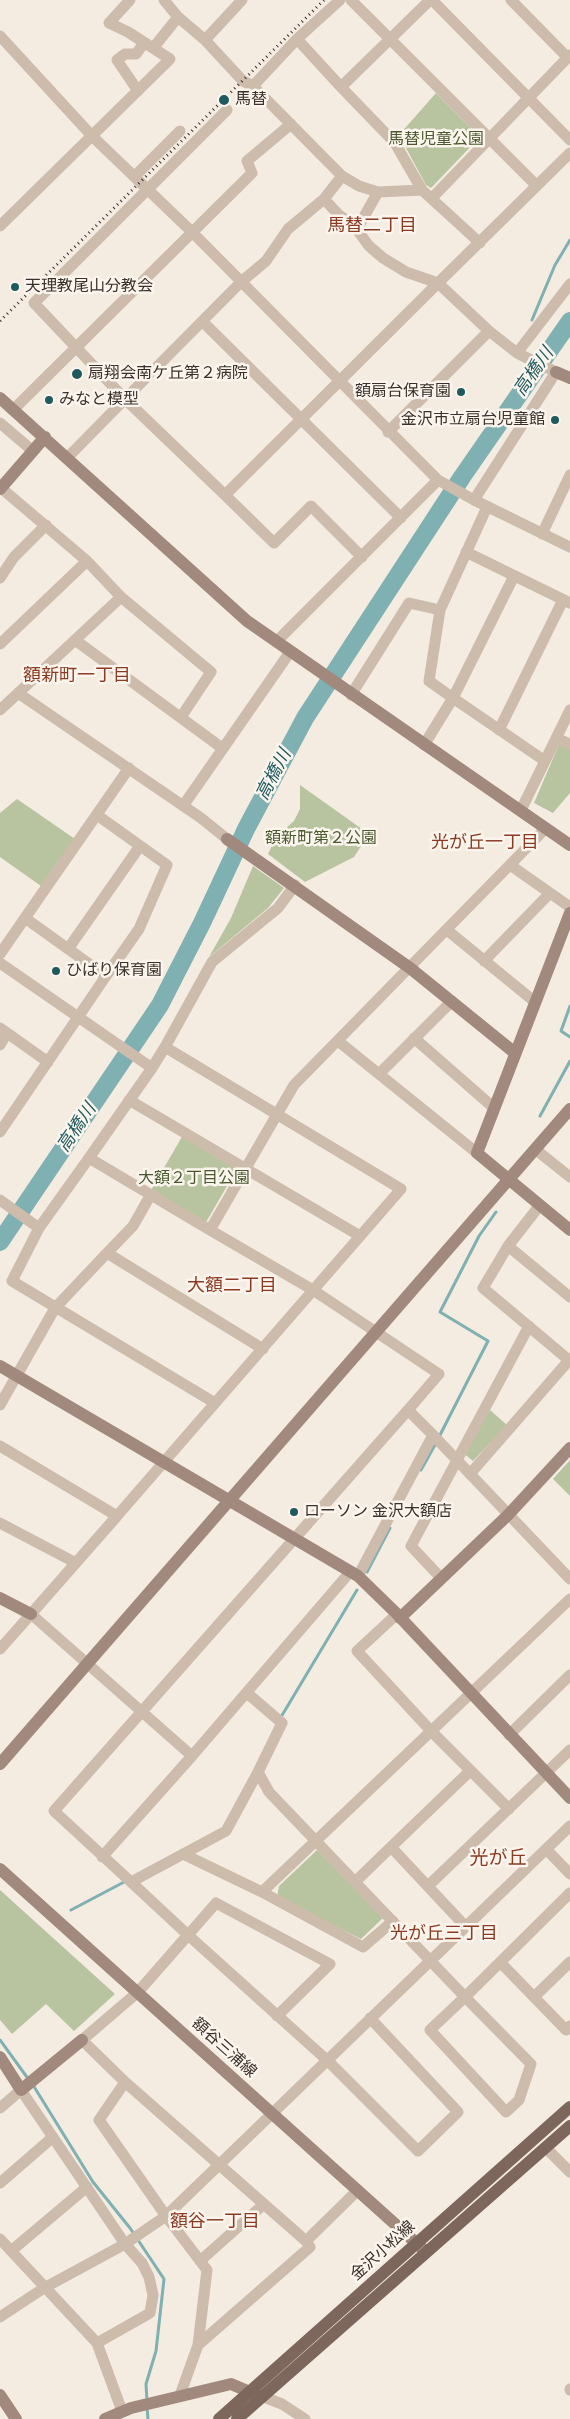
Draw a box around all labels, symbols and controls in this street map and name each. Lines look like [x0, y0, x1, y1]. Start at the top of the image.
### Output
place label: 馬替 [235, 90, 267, 110]
marker: 馬替 [217, 93, 231, 107]
park label: 馬替児童公園 [388, 130, 484, 150]
district label: 馬替二丁目 [327, 215, 417, 237]
place label: 天理教尾山分教会 [25, 277, 153, 297]
marker: 天理教尾山分教会 [9, 281, 21, 293]
water label: 高橋川 [510, 344, 558, 400]
place label: 扇翔会南ケ丘第２病院 [88, 364, 248, 384]
marker: 扇翔会南ケ丘第２病院 [70, 367, 84, 381]
place label: 額扇台保育園 [355, 382, 451, 402]
marker: 額扇台保育園 [455, 386, 467, 398]
place label: みなと模型 [59, 390, 139, 410]
marker: みなと模型 [43, 394, 55, 406]
place label: 金沢市立扇台児童館 [401, 410, 545, 430]
marker: 金沢市立扇台児童館 [549, 414, 561, 426]
district label: 額新町一丁目 [23, 665, 131, 687]
water label: 高橋川 [252, 746, 296, 804]
park label: 額新町第２公園 [265, 829, 377, 849]
district label: 光が丘一丁目 [431, 832, 539, 854]
place label: ひばり保育園 [66, 961, 162, 981]
marker: ひばり保育園 [50, 965, 62, 977]
water label: 高橋川 [53, 1100, 101, 1156]
park label: 大額２丁目公園 [138, 1169, 250, 1189]
district label: 大額二丁目 [187, 1275, 277, 1297]
place label: ローソン 金沢大額店 [304, 1502, 452, 1522]
marker: ローソン 金沢大額店 [288, 1506, 300, 1518]
district label: 光が丘 [470, 1848, 526, 1870]
district label: 光が丘三丁目 [390, 1923, 498, 1945]
street label: 額谷三浦線 [188, 2014, 260, 2082]
district label: 額谷一丁目 [170, 2211, 260, 2233]
street label: 金沢小松線 [347, 2217, 419, 2285]

